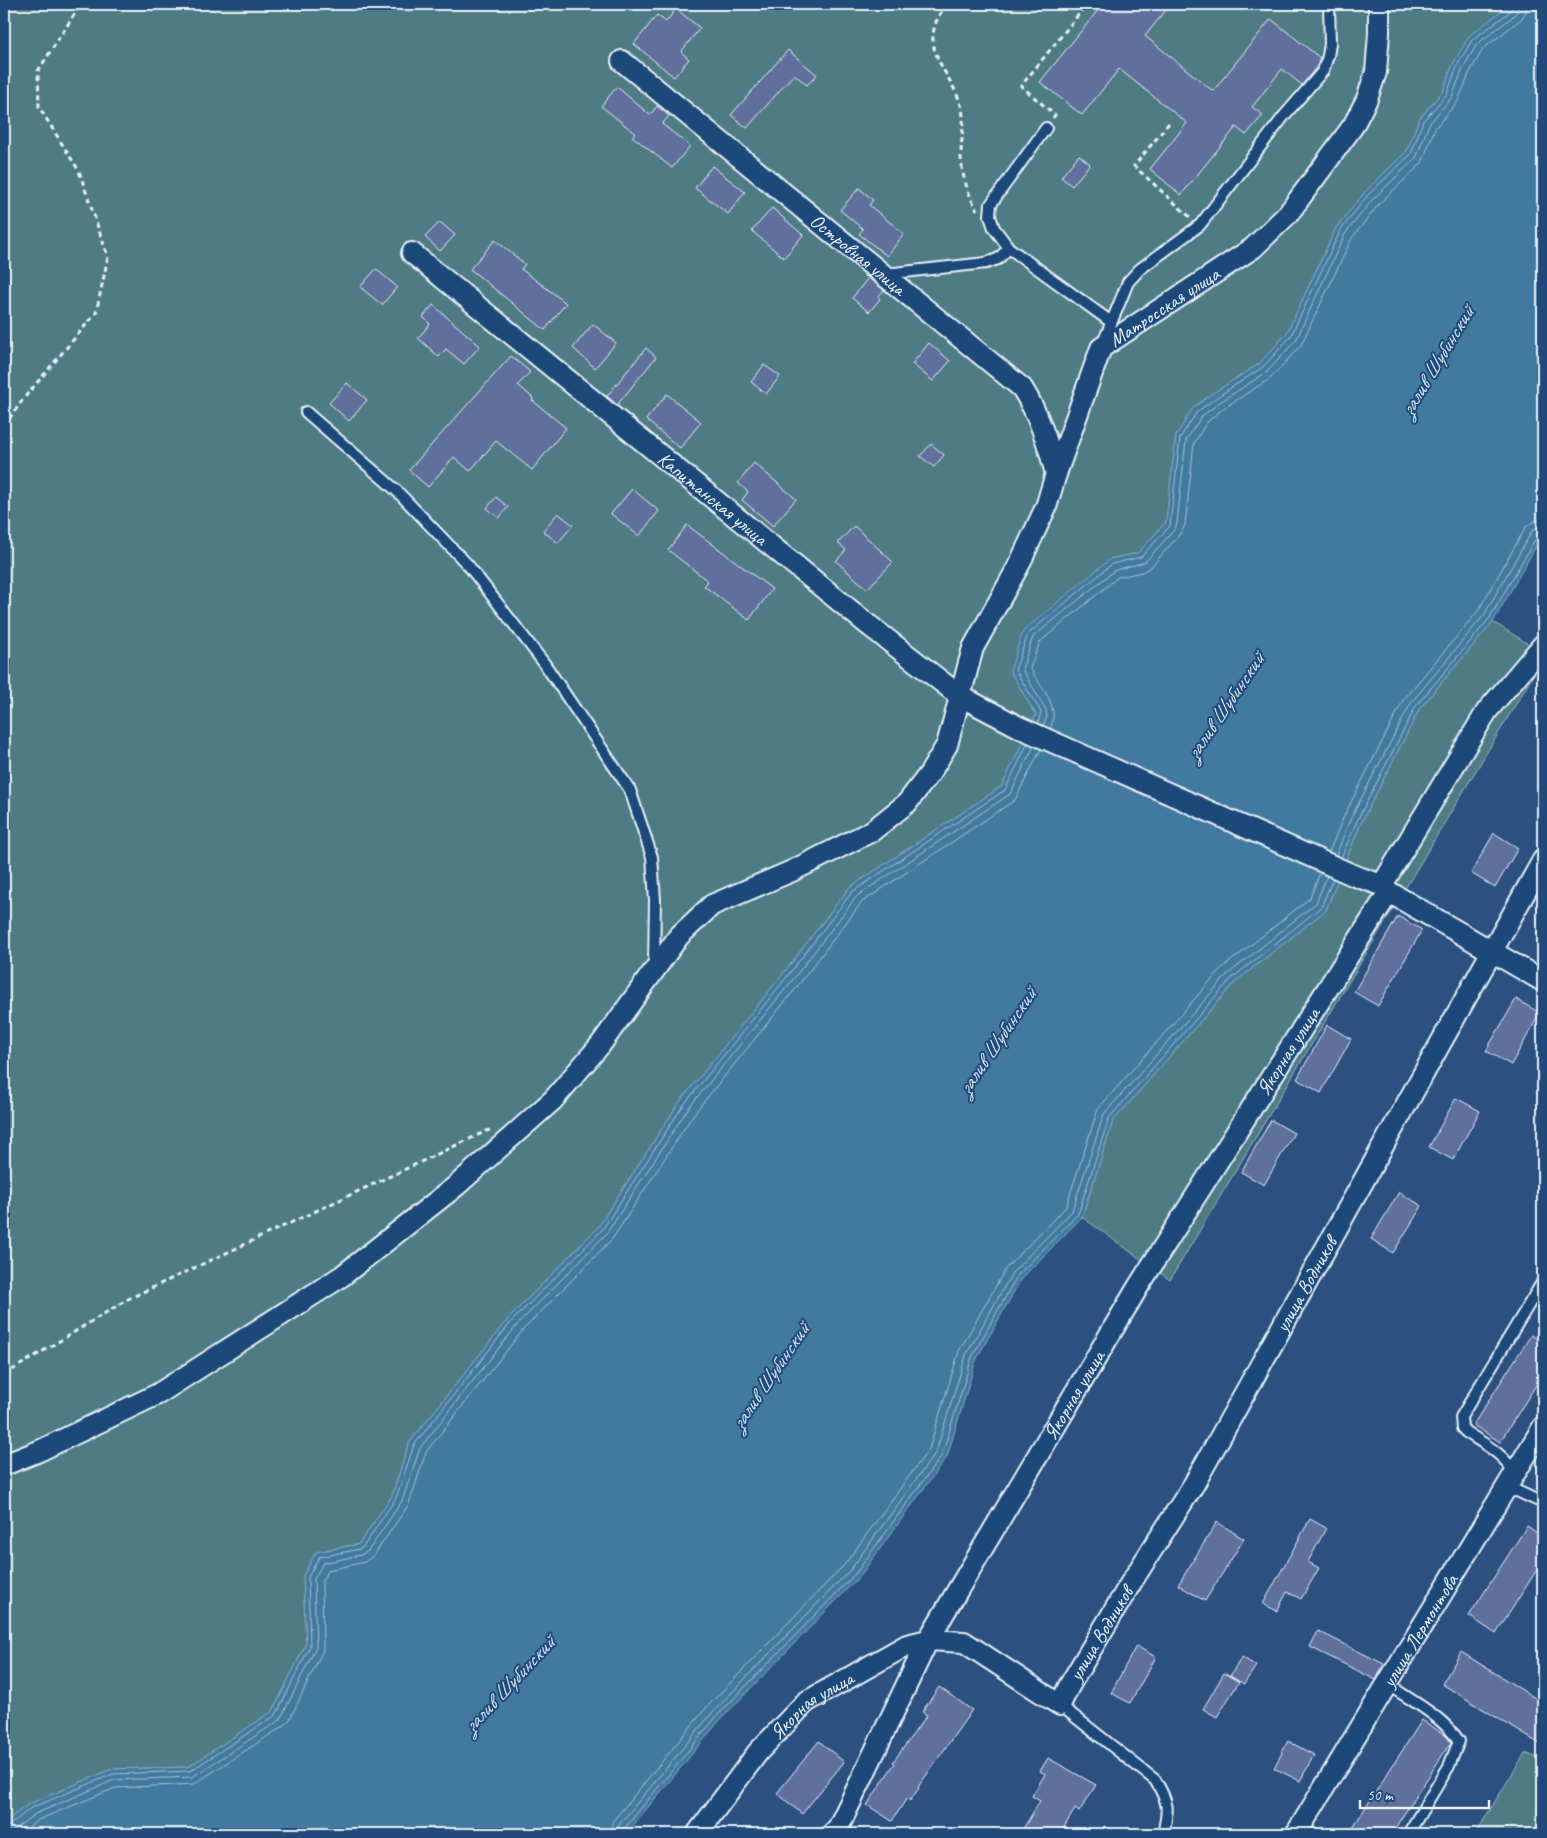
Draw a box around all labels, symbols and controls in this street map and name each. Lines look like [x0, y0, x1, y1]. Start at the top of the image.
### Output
street label: Островная улица [805, 208, 912, 302]
street label: Матросская улица [1104, 261, 1225, 353]
water label: залив Шубинский [1392, 298, 1483, 424]
street label: Капитанская улица [652, 446, 774, 552]
water label: залив Шубинский [1178, 644, 1273, 768]
water label: залив Шубинский [950, 979, 1045, 1103]
street label: Якорная улица [1251, 1001, 1326, 1100]
street label: улица Водников [1269, 1229, 1345, 1338]
water label: залив Шубинский [723, 1314, 818, 1438]
street label: Якорная улица [1038, 1345, 1111, 1445]
street label: улица Лермонтова [1376, 1569, 1464, 1693]
street label: улица Водников [1063, 1579, 1141, 1686]
water label: залив Шубинский [455, 1627, 564, 1741]
street label: Якорная улица [765, 1665, 859, 1745]
scale bar [1360, 1778, 1488, 1810]
text: 50 m [1367, 1786, 1394, 1805]

